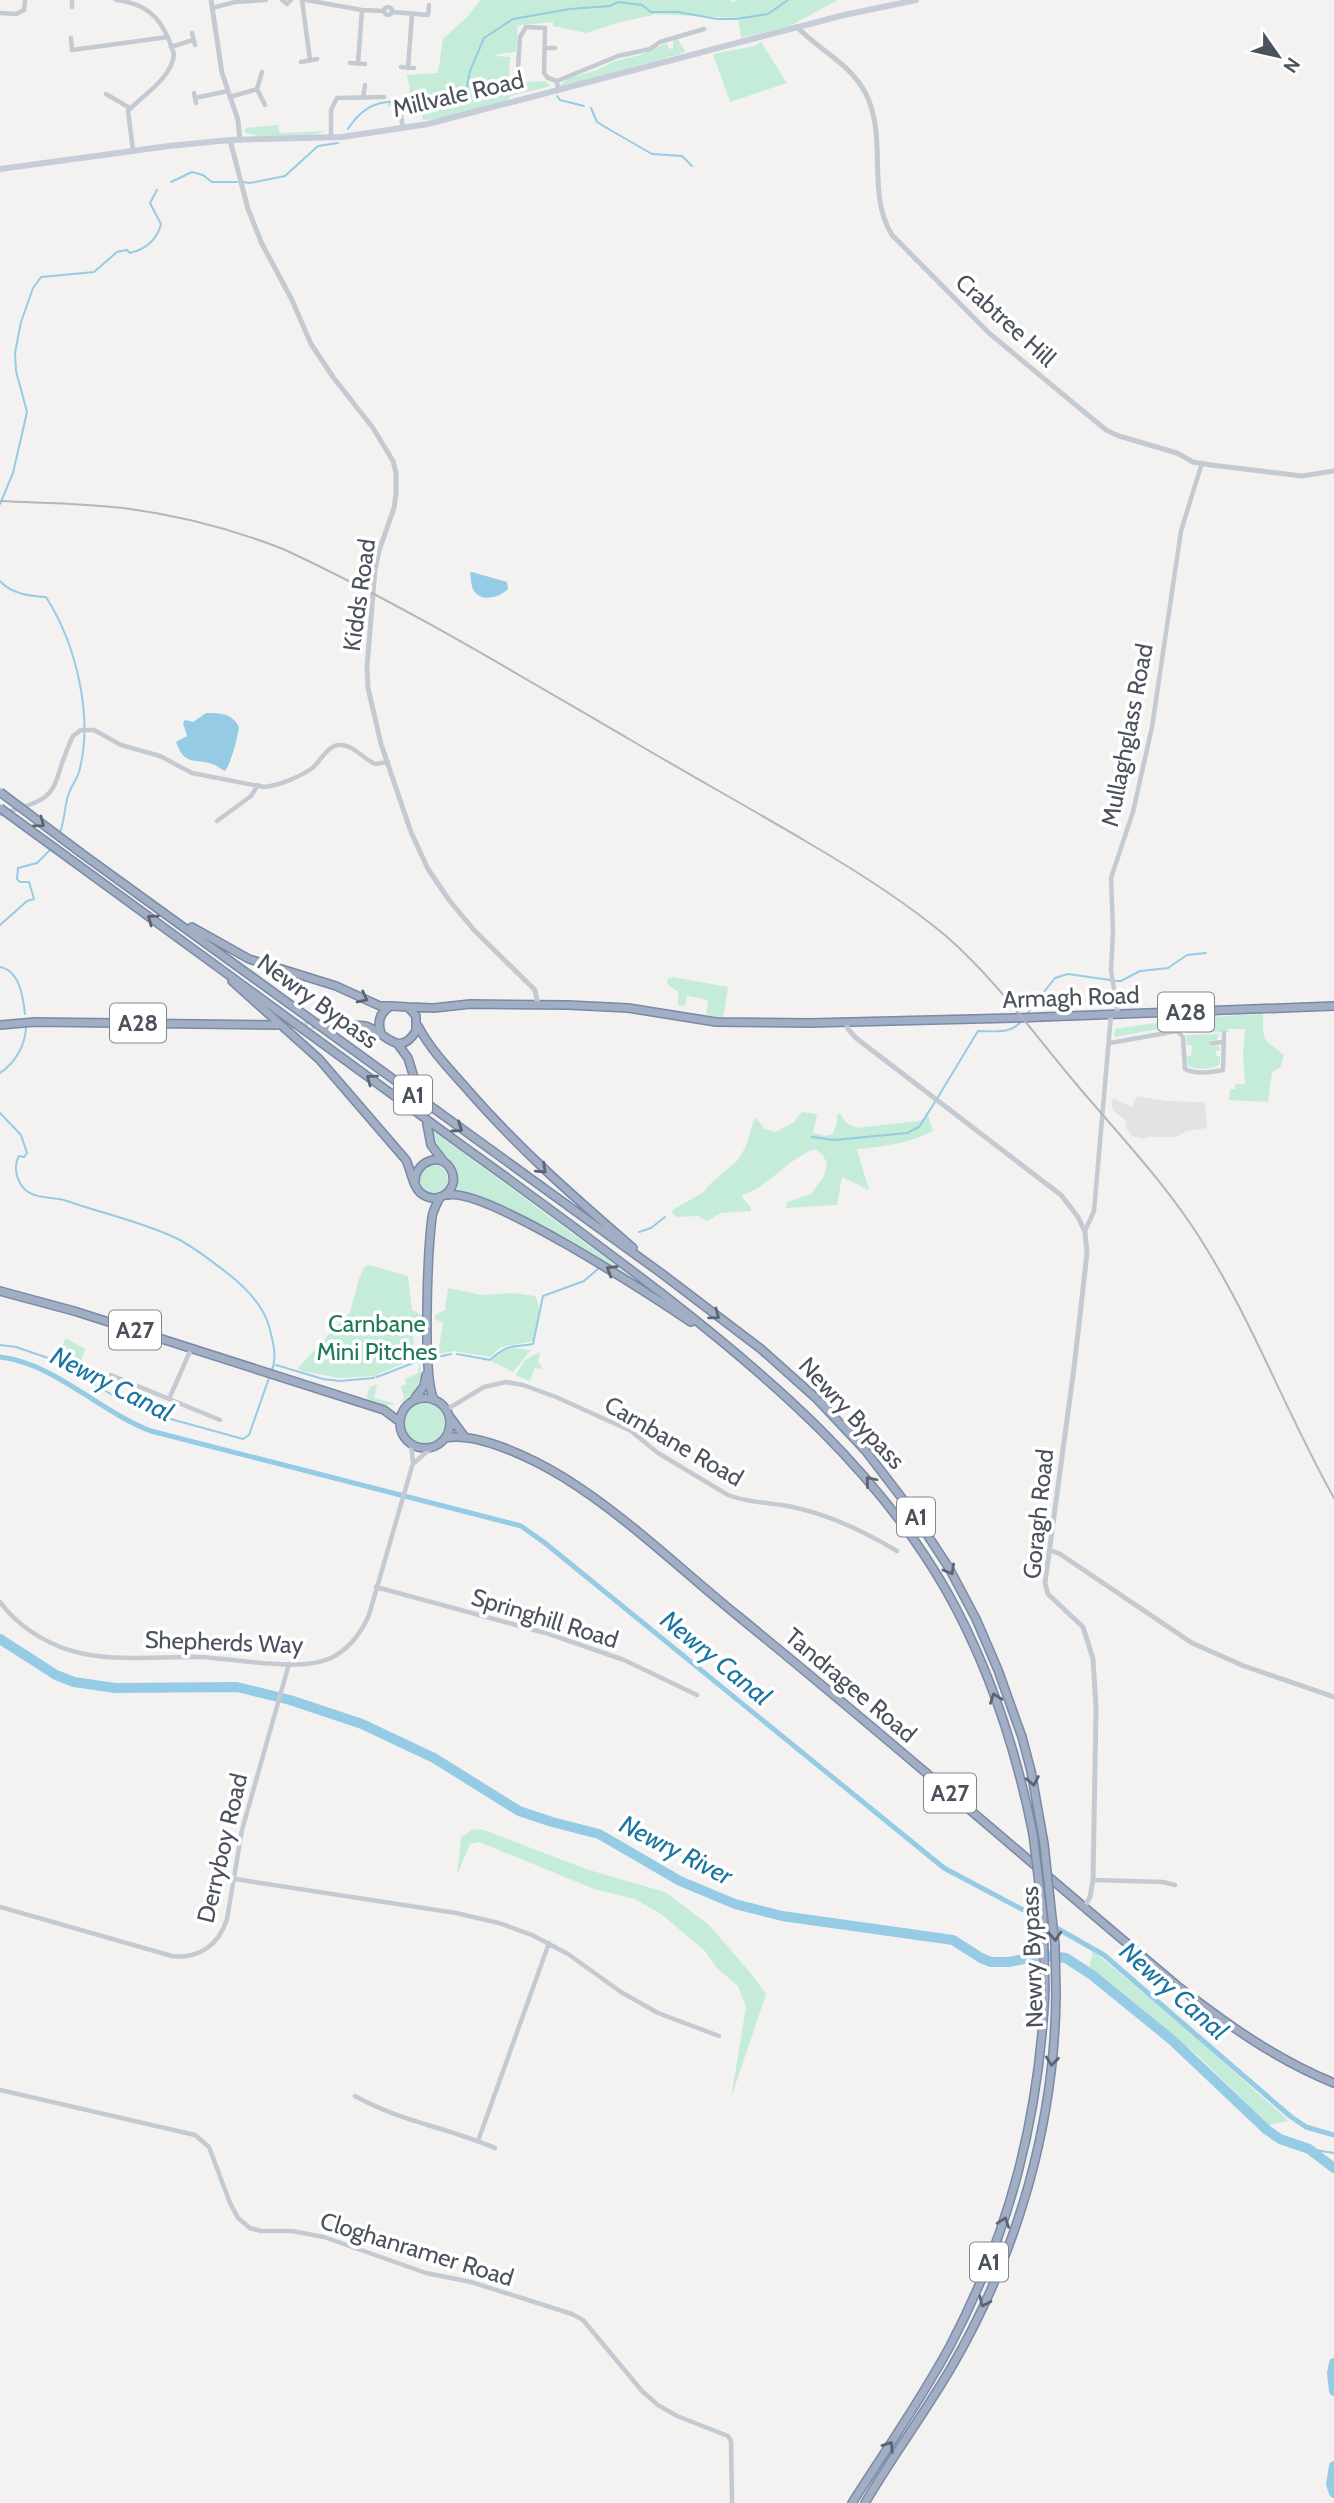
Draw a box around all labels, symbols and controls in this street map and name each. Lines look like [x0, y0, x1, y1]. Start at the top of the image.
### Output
north arrow [1243, 21, 1313, 91]
text: N [1278, 53, 1305, 77]
street label: Millvale Road [389, 65, 527, 123]
street label: Crabtree Hill [950, 267, 1062, 373]
street label: Kidds Road [337, 537, 381, 653]
street label: Mullaghglass Road [1095, 641, 1159, 829]
one-way arrow [32, 815, 45, 827]
one-way arrow [147, 914, 160, 927]
street label: Newry Bypass [252, 948, 384, 1055]
street label: Armagh Road [1002, 980, 1140, 1014]
one-way arrow [356, 990, 369, 1004]
road number: A28 [1158, 993, 1214, 1032]
road number: A28 [110, 1004, 166, 1042]
one-way arrow [366, 1075, 379, 1087]
road number: A1 [394, 1076, 432, 1114]
one-way arrow [450, 1120, 463, 1133]
one-way arrow [534, 1161, 547, 1174]
one-way arrow [606, 1266, 619, 1279]
one-way arrow [707, 1306, 720, 1319]
park label: Carnbane Mini Pitches [316, 1309, 438, 1366]
road number: A27 [109, 1310, 161, 1350]
water label: Newry Canal [45, 1340, 179, 1428]
street label: Newry Bypass [793, 1351, 911, 1475]
street label: Carnbane Road [599, 1390, 749, 1492]
street label: Goragh Road [1017, 1448, 1059, 1580]
one-way arrow [866, 1476, 878, 1489]
road number: A1 [897, 1498, 935, 1536]
one-way arrow [942, 1563, 955, 1576]
street label: Springhill Road [468, 1582, 622, 1654]
water label: Newry Canal [654, 1604, 778, 1712]
street label: Tandragee Road [779, 1622, 923, 1748]
street label: Shepherds Way [144, 1625, 304, 1659]
one-way arrow [990, 1692, 1004, 1704]
street label: Derryboy Road [191, 1770, 253, 1926]
road number: A27 [924, 1774, 976, 1812]
one-way arrow [1025, 1775, 1040, 1787]
water label: Newry River [614, 1808, 739, 1892]
street label: Newry Bypass [1015, 1885, 1049, 2029]
one-way arrow [1047, 1930, 1062, 1941]
water label: Newry Canal [1113, 1935, 1235, 2047]
one-way arrow [1044, 2055, 1059, 2066]
street label: Cloghanramer Road [317, 2206, 517, 2292]
one-way arrow [996, 2217, 1010, 2229]
road number: A1 [970, 2242, 1008, 2282]
one-way arrow [979, 2295, 993, 2307]
one-way arrow [881, 2440, 894, 2453]

